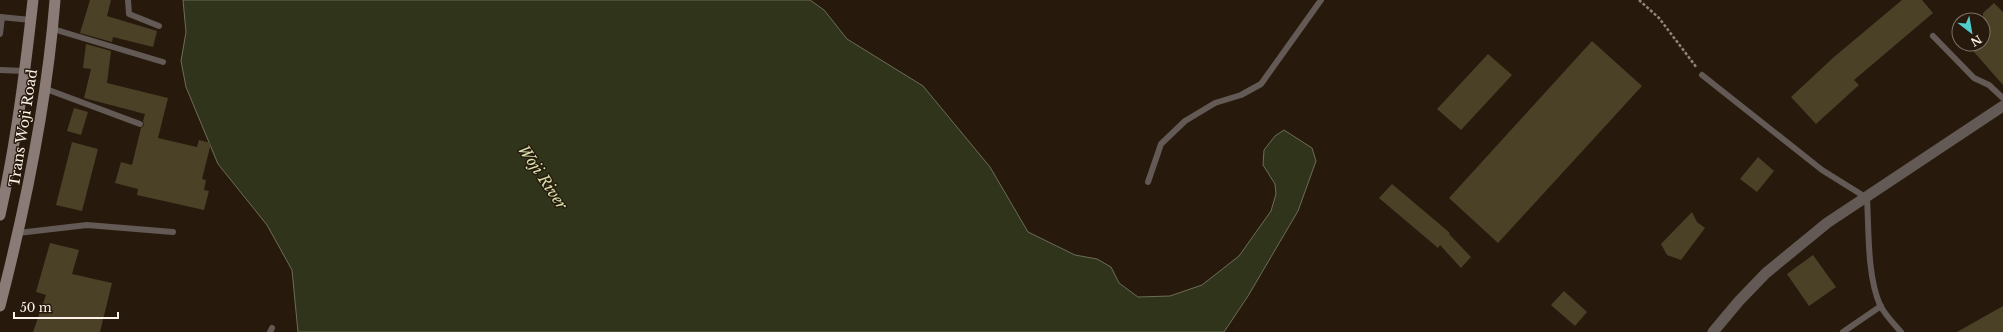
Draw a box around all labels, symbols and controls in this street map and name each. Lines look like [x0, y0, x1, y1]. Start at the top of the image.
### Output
north arrow [1951, 12, 1991, 52]
text: N [1968, 32, 1984, 50]
street label: Trans Woji Road [5, 67, 41, 188]
water label: Woji River [514, 141, 572, 214]
scale bar [14, 294, 118, 320]
text: 50 m [20, 300, 52, 315]

